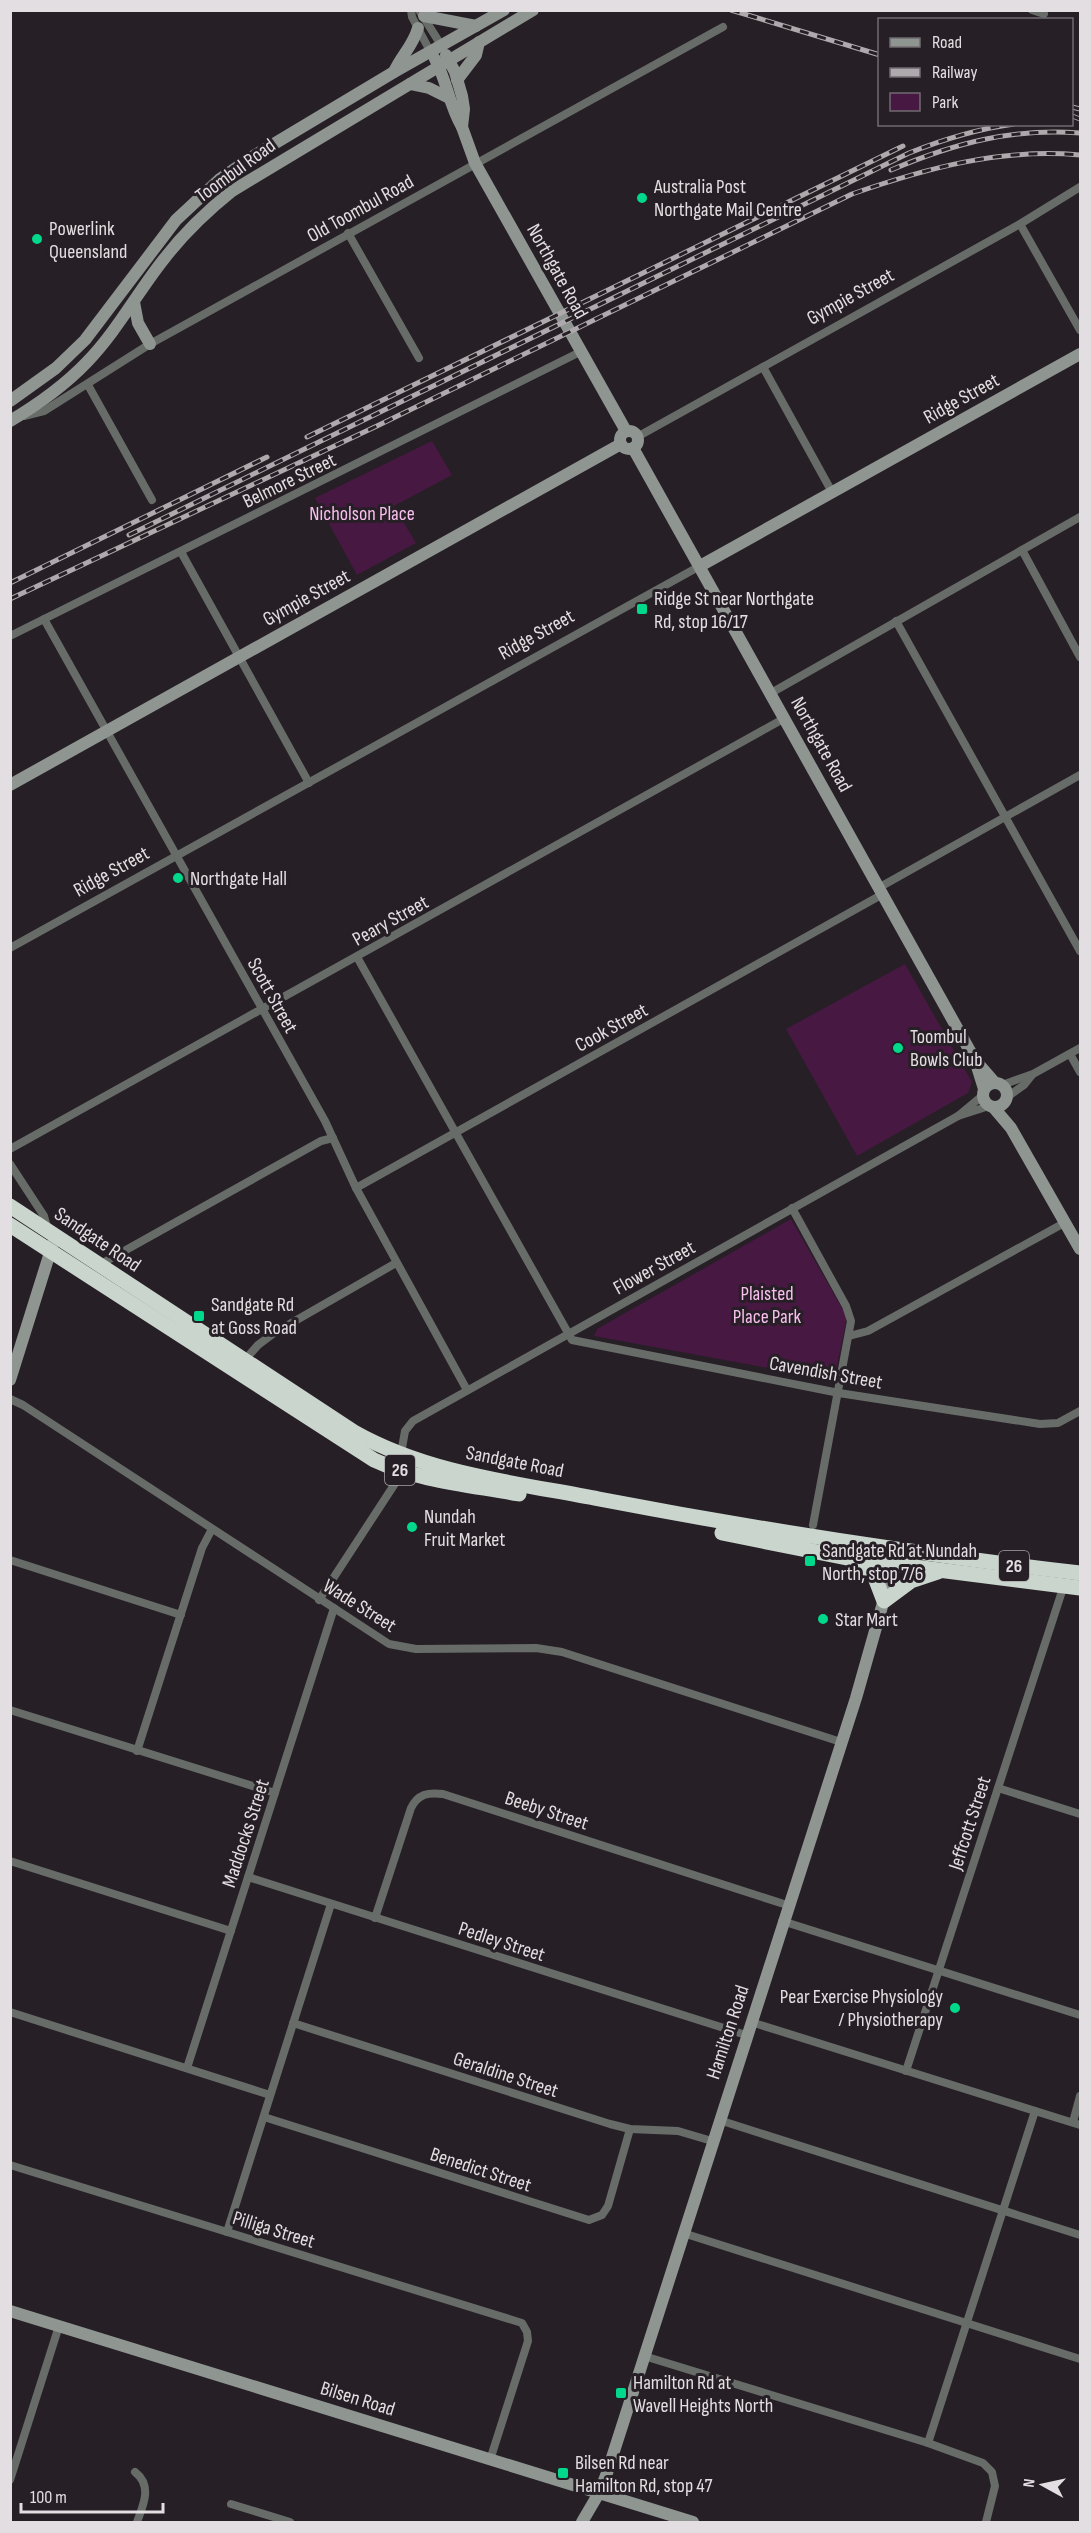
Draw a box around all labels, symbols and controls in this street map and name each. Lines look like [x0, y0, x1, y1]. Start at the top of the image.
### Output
legend [878, 18, 1073, 126]
text: Road [932, 32, 962, 53]
text: Railway [932, 62, 977, 83]
text: Park [932, 92, 958, 113]
street label: Toombul Road [191, 134, 280, 208]
street label: Old Toombul Road [303, 170, 418, 248]
place label: Australia Post Northgate Mail Centre [653, 175, 802, 222]
marker: Australia Post Northgate Mail Centre [635, 191, 649, 205]
place label: Powerlink Queensland [49, 217, 127, 264]
street label: Northgate Road [521, 220, 593, 323]
marker: Powerlink Queensland [30, 232, 44, 246]
street label: Gympie Street [803, 263, 898, 331]
street label: Ridge Street [920, 368, 1003, 429]
street label: Belmore Street [239, 448, 340, 514]
park label: Nicholson Place [309, 502, 415, 526]
street label: Gympie Street [259, 564, 354, 632]
place label: Ridge St near Northgate Rd, stop 16/17 [654, 587, 814, 634]
marker: Ridge St near Northgate Rd, stop 16/17 [635, 602, 649, 616]
street label: Ridge Street [495, 604, 578, 665]
street label: Northgate Road [785, 693, 857, 796]
street label: Ridge Street [70, 841, 153, 902]
place label: Northgate Hall [190, 867, 287, 891]
marker: Northgate Hall [171, 871, 185, 885]
street label: Peary Street [348, 890, 433, 952]
street label: Scott Street [242, 954, 303, 1037]
street label: Cook Street [571, 998, 652, 1058]
place label: Toombul Bowls Club [910, 1025, 983, 1072]
marker: Toombul Bowls Club [891, 1041, 905, 1055]
street label: Sandgate Road [50, 1202, 145, 1277]
street label: Flower Street [609, 1236, 700, 1300]
park label: Plaisted Place Park [733, 1282, 801, 1329]
place label: Sandgate Rd at Goss Road [211, 1293, 297, 1340]
marker: Sandgate Rd at Goss Road [192, 1309, 206, 1323]
street label: Cavendish Street [767, 1351, 884, 1395]
street label: Sandgate Road [464, 1441, 566, 1483]
road number: 26 [385, 1455, 415, 1485]
place label: Nundah Fruit Market [424, 1505, 505, 1552]
marker: Nundah Fruit Market [405, 1520, 419, 1534]
place label: Sandgate Rd at Nundah North, stop 7/6 [822, 1539, 977, 1586]
road number: 26 [999, 1551, 1029, 1581]
marker: Sandgate Rd at Nundah North, stop 7/6 [803, 1554, 817, 1568]
street label: Wade Street [318, 1574, 401, 1638]
place label: Star Mart [835, 1608, 898, 1632]
marker: Star Mart [816, 1612, 830, 1626]
street label: Jeffcott Street [943, 1773, 996, 1874]
street label: Maddocks Street [217, 1776, 275, 1891]
street label: Beeby Street [502, 1786, 591, 1836]
street label: Pedley Street [455, 1917, 548, 1967]
street label: Hamilton Road [701, 1982, 754, 2082]
place label: Pear Exercise Physiology / Physiotherapy [780, 1985, 943, 2032]
marker: Pear Exercise Physiology / Physiotherapy [948, 2001, 962, 2015]
street label: Geraldine Street [450, 2047, 561, 2103]
street label: Benedict Street [427, 2142, 534, 2198]
street label: Pilliga Street [230, 2206, 318, 2254]
place label: Hamilton Rd at Wavell Heights North [633, 2371, 773, 2418]
street label: Bilsen Road [318, 2376, 398, 2422]
marker: Hamilton Rd at Wavell Heights North [614, 2386, 628, 2400]
place label: Bilsen Rd near Hamilton Rd, stop 47 [575, 2451, 713, 2498]
north arrow [1013, 2455, 1073, 2515]
marker: Bilsen Rd near Hamilton Rd, stop 47 [556, 2466, 570, 2480]
scale bar [21, 2476, 164, 2514]
text: N [1020, 2478, 1040, 2489]
text: 100 m [30, 2487, 67, 2508]

